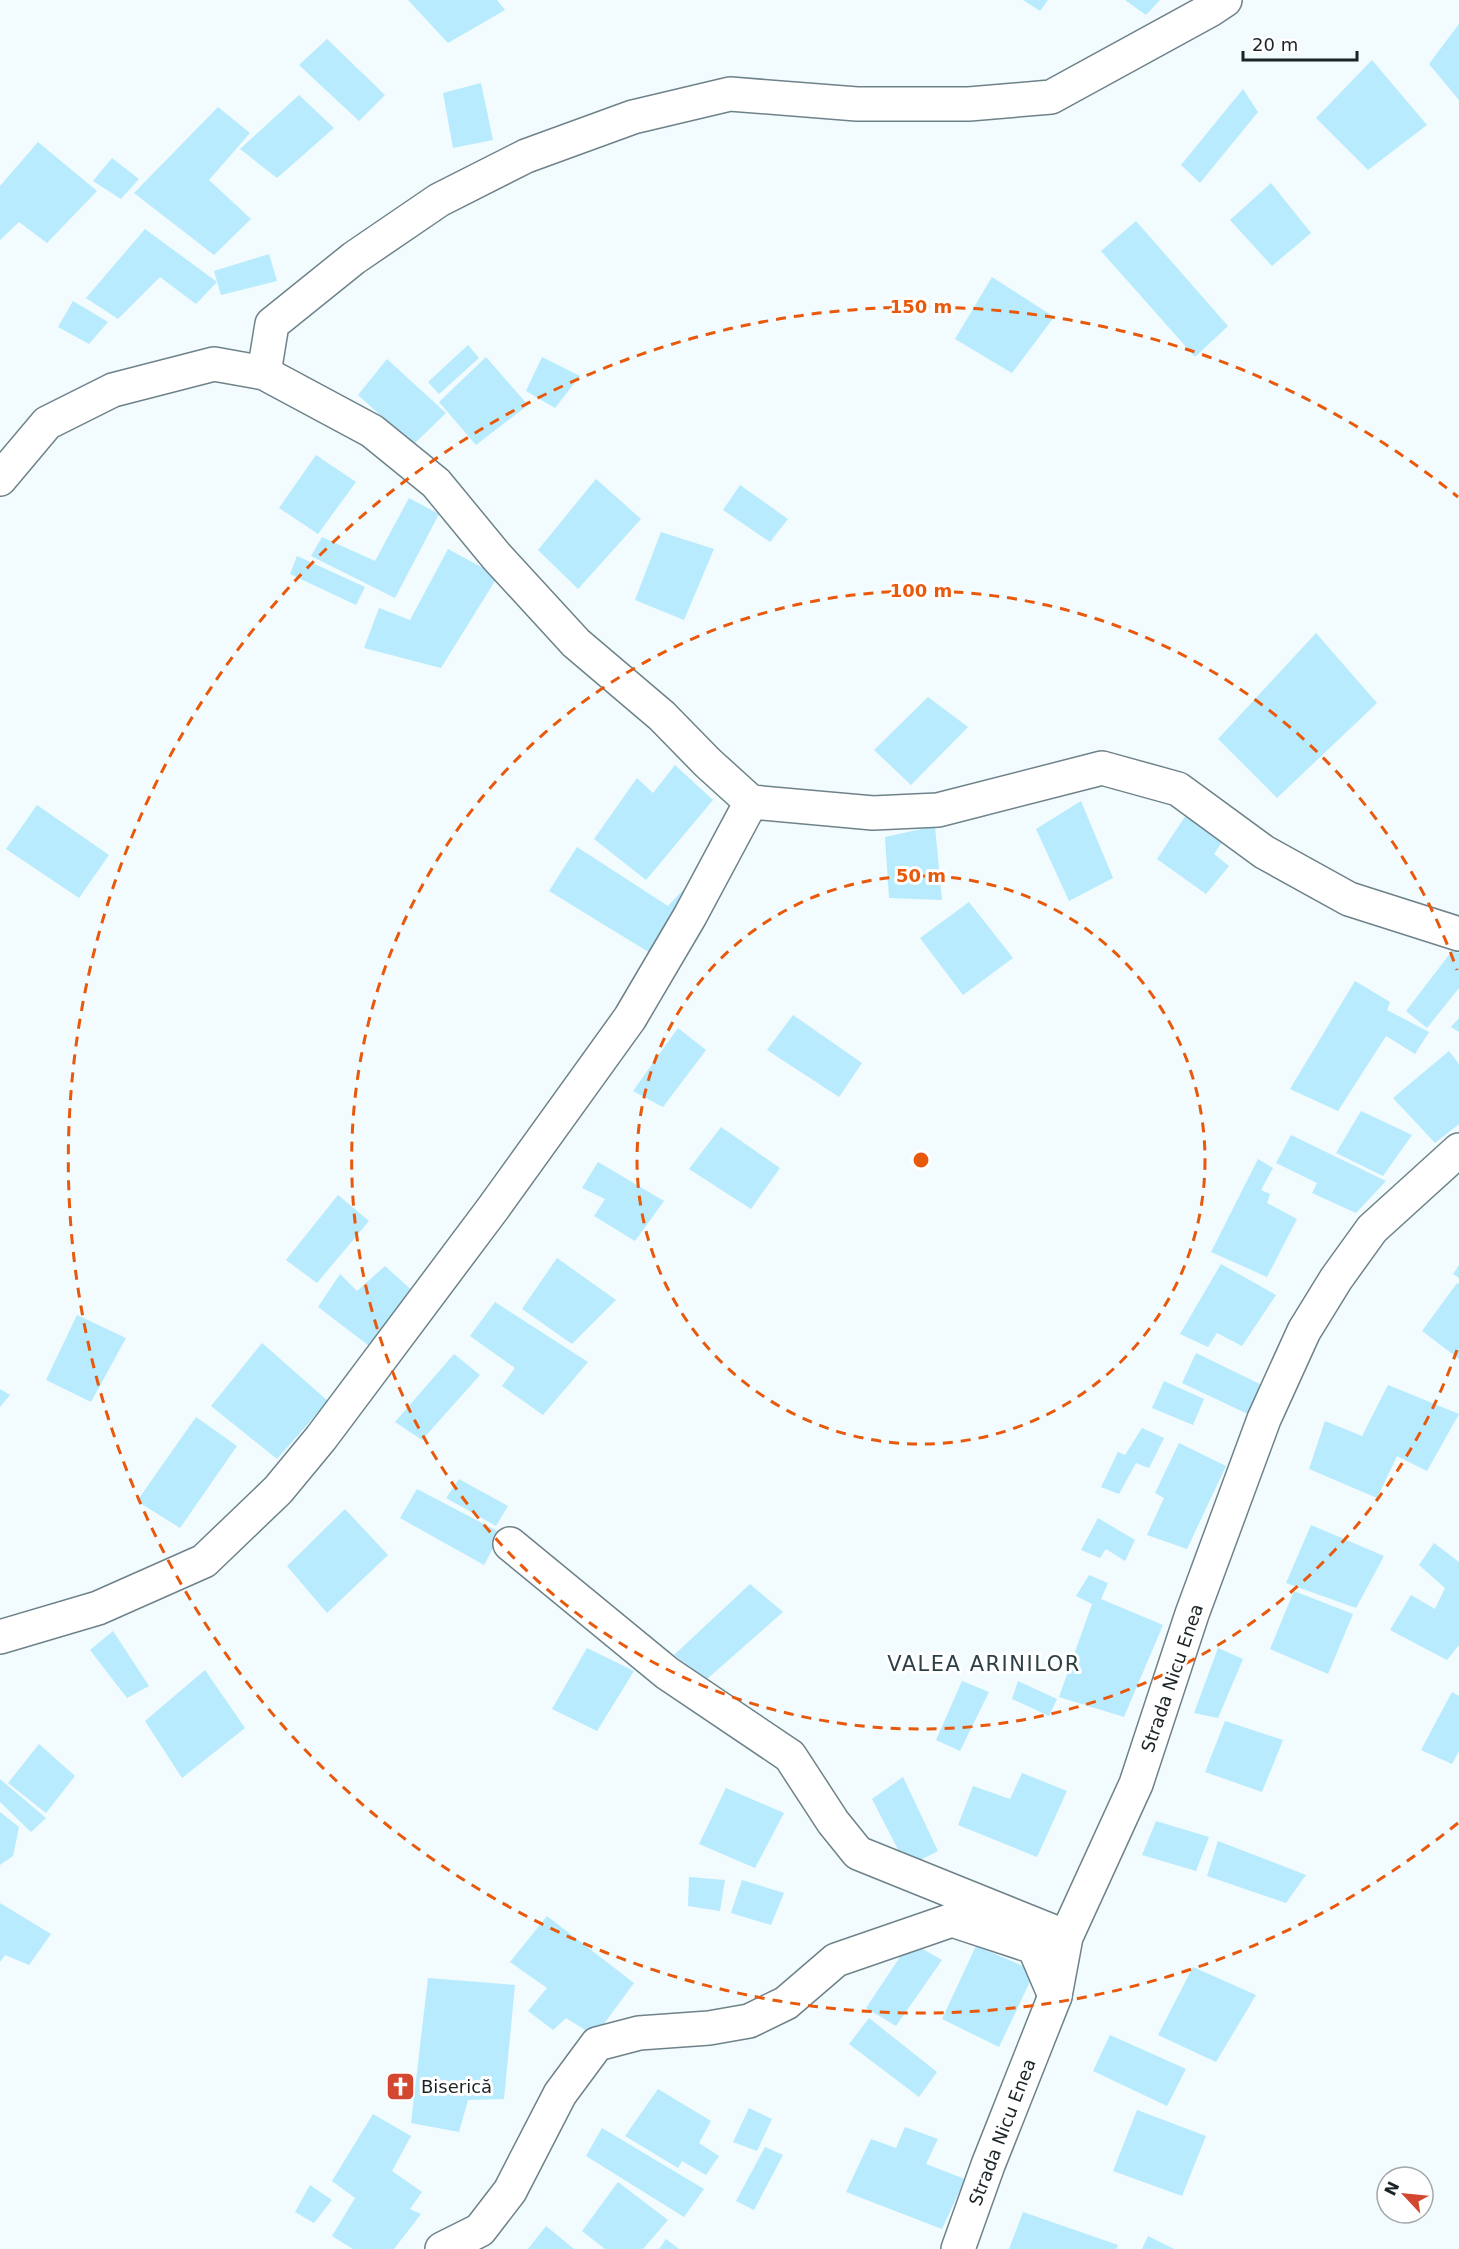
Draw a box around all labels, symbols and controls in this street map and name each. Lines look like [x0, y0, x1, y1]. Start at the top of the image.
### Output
scale bar [1243, 24, 1357, 62]
text: 20 m [1252, 34, 1298, 55]
text: 150 m [890, 296, 952, 317]
text: 100 m [890, 580, 952, 601]
text: 50 m [896, 865, 946, 886]
centre of rings [911, 1150, 931, 1170]
street label: Strada Nicu Enea [1137, 1601, 1207, 1755]
district label: VALEA ARINILOR [887, 1652, 1081, 1676]
street label: Strada Nicu Enea [964, 2056, 1040, 2208]
church icon: Biserică [384, 2070, 416, 2102]
place label: Biserică [421, 2076, 492, 2097]
north arrow [1375, 2165, 1435, 2225]
text: N [1380, 2178, 1403, 2199]

